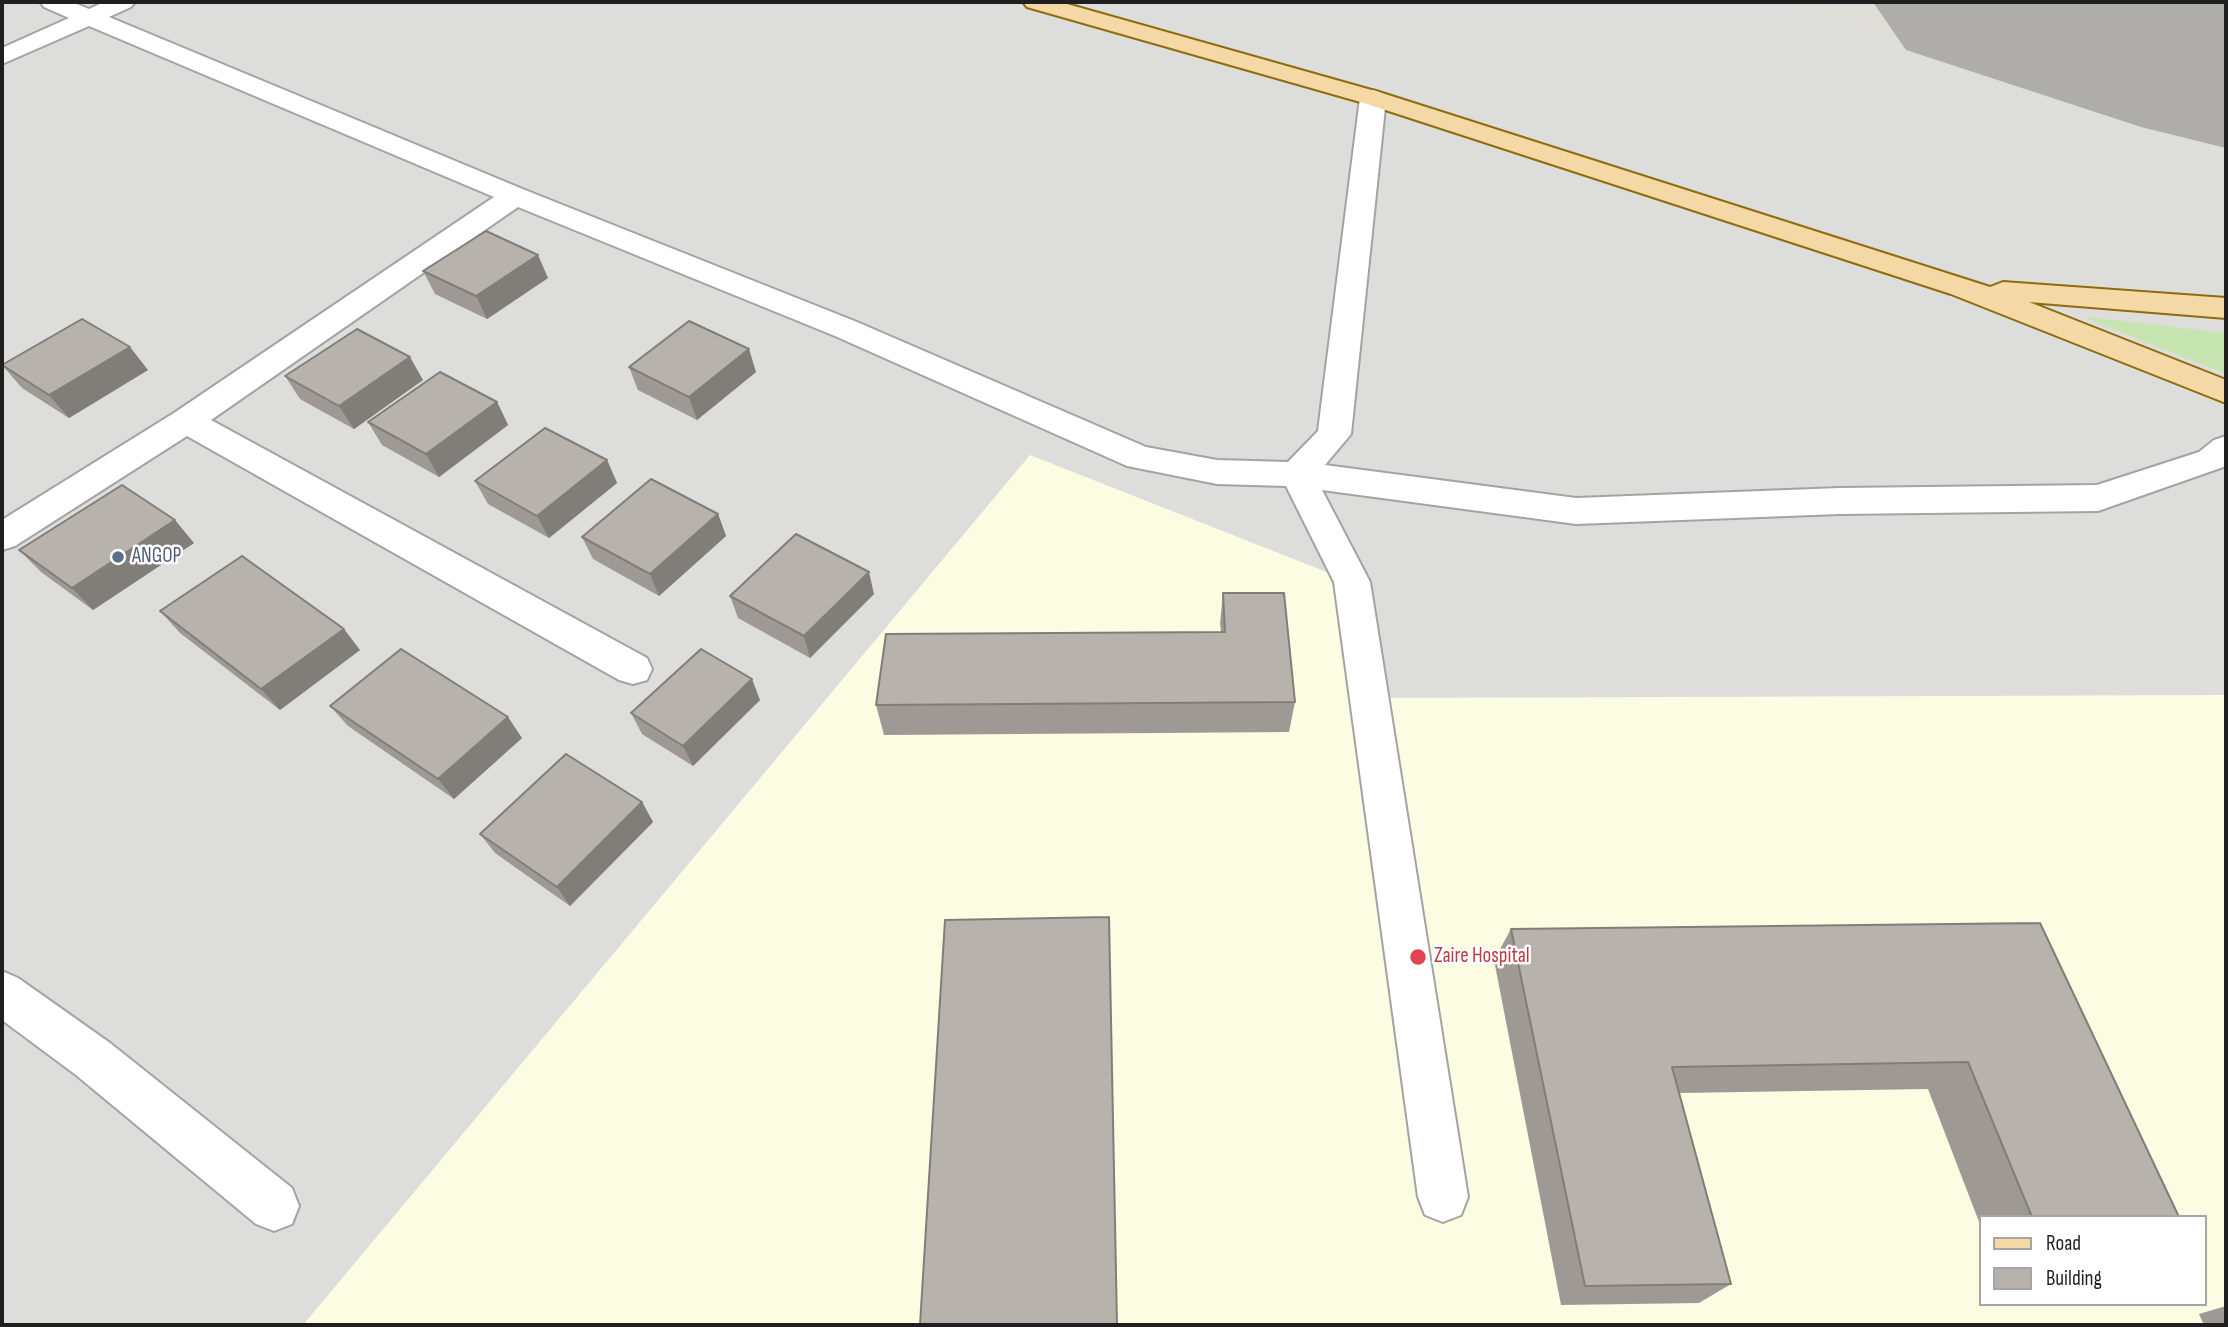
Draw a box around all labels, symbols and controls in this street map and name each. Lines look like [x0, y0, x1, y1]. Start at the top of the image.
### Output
place label: ANGOP [132, 544, 181, 570]
marker: ANGOP [110, 549, 126, 565]
place label: Zaire Hospital [1434, 944, 1530, 970]
marker: Zaire Hospital [1408, 947, 1428, 967]
legend [1980, 1215, 2207, 1306]
text: Road [2046, 1231, 2081, 1256]
text: Building [2046, 1266, 2102, 1291]

